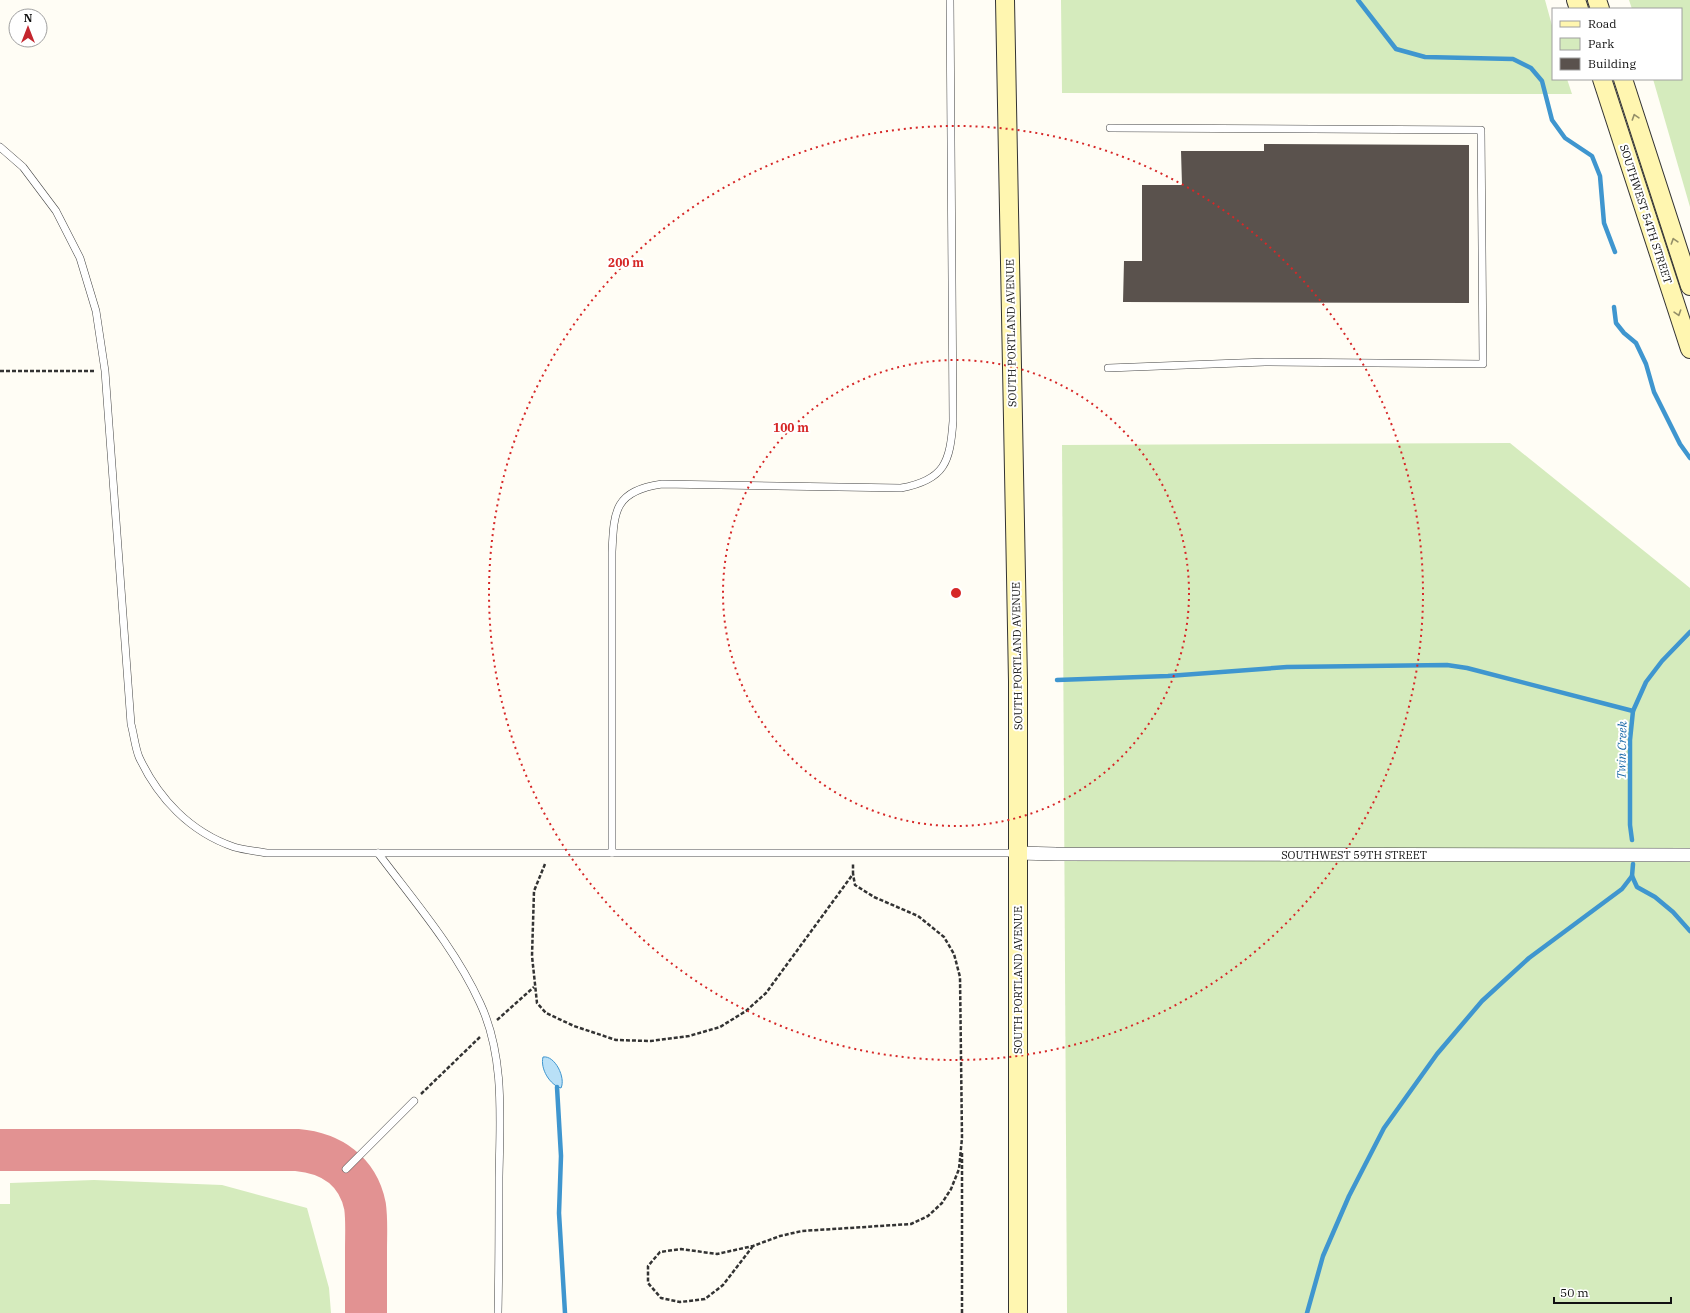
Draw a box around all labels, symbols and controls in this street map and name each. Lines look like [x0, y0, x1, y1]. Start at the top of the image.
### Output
north arrow [8, 8, 48, 48]
legend [1552, 8, 1682, 80]
text: N [24, 11, 33, 25]
text: Road [1588, 16, 1617, 31]
text: Park [1588, 36, 1614, 51]
text: Building [1588, 56, 1636, 71]
one-way arrow [1631, 114, 1640, 121]
street label: SOUTHWEST 54TH STREET [1617, 143, 1675, 285]
one-way arrow [1670, 237, 1679, 244]
text: 200 m [608, 255, 644, 270]
street label: SOUTH PORTLAND AVENUE [1003, 259, 1019, 407]
one-way arrow [1673, 309, 1682, 316]
text: 100 m [773, 420, 809, 435]
street label: SOUTH PORTLAND AVENUE [1009, 582, 1025, 730]
centre of rings [949, 586, 963, 600]
water label: Twin Creek [1613, 720, 1630, 779]
street label: SOUTHWEST 59TH STREET [1281, 848, 1427, 862]
street label: SOUTH PORTLAND AVENUE [1011, 906, 1025, 1054]
scale bar [1554, 1279, 1671, 1305]
text: 50 m [1560, 1285, 1589, 1300]

